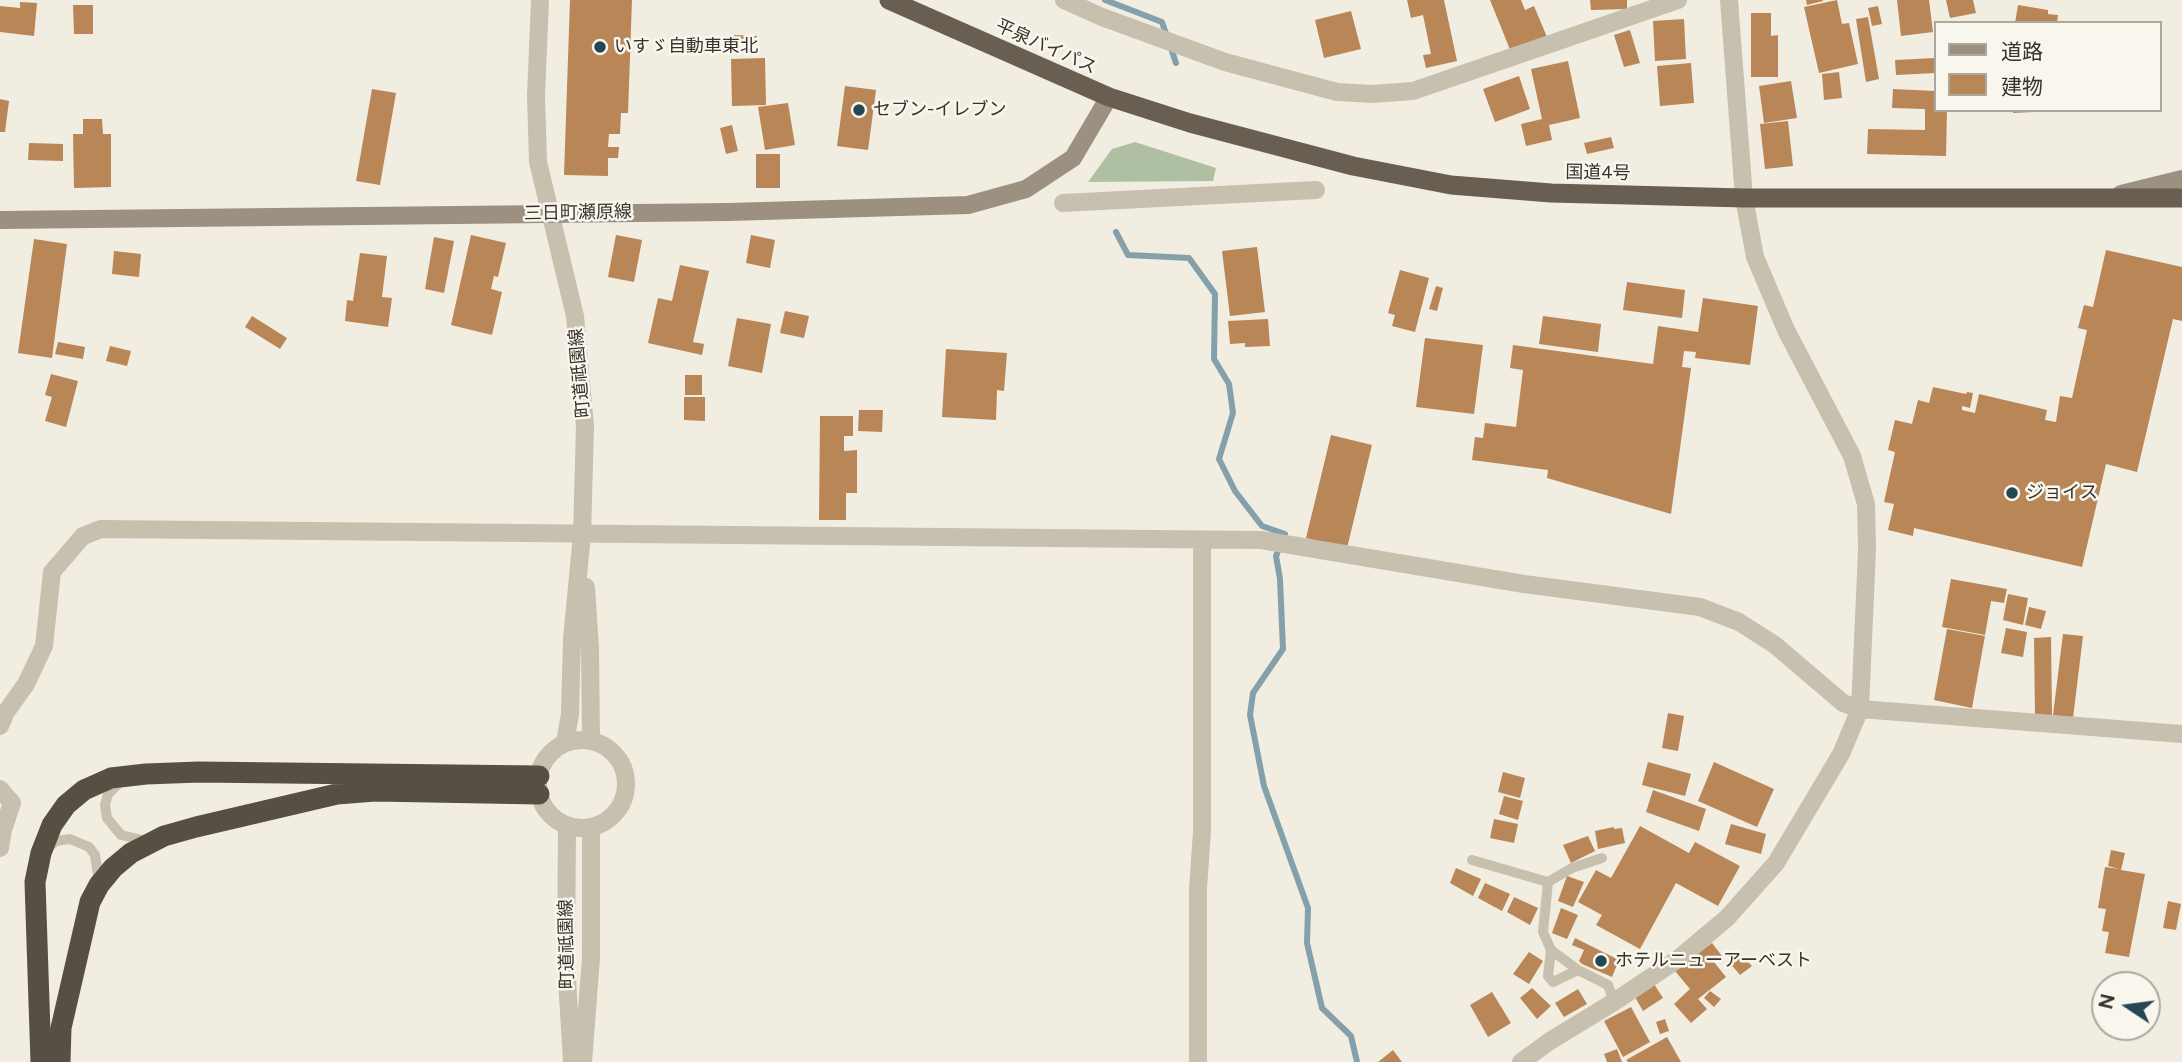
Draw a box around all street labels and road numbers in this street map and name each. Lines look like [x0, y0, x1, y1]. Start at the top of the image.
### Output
street label: 平泉バイパス [992, 15, 1100, 79]
street label: 国道4号 [1565, 162, 1631, 184]
street label: 三日町瀬原線 [524, 201, 632, 225]
street label: 町道祗園線 [565, 327, 595, 419]
street label: 町道祗園線 [555, 899, 579, 989]

